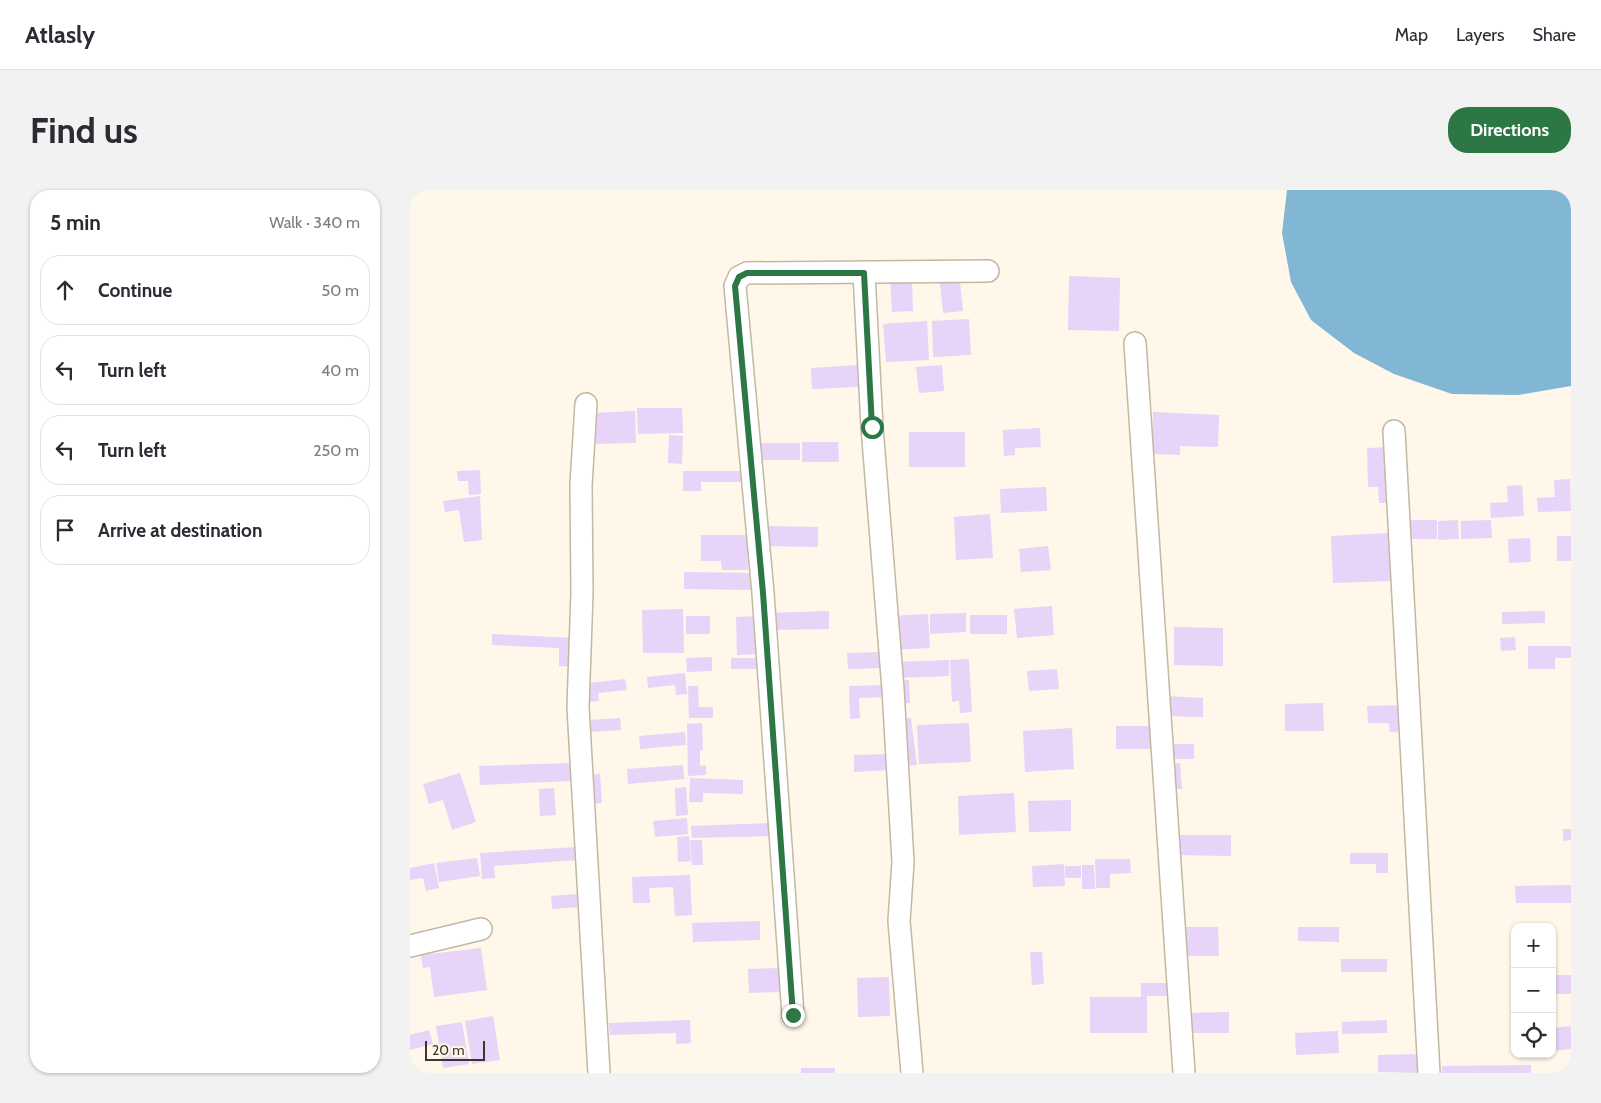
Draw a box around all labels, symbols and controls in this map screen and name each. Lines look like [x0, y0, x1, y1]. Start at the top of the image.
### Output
text: Atlasly [25, 20, 95, 49]
text: Map [1395, 24, 1428, 46]
text: Layers [1456, 24, 1505, 46]
text: Share [1533, 24, 1576, 46]
button: Directions [1448, 107, 1571, 153]
text: Find us [30, 109, 138, 152]
text: 5 min [50, 210, 101, 235]
text: Walk · 340 m [269, 213, 360, 232]
icon: ahead [51, 276, 79, 304]
text: Continue [98, 279, 172, 302]
text: 50 m [322, 281, 359, 300]
icon: left [51, 356, 79, 384]
text: Turn left [98, 359, 166, 382]
text: 40 m [321, 361, 359, 380]
route start [861, 416, 884, 439]
icon: left [51, 436, 79, 464]
text: Turn left [98, 439, 166, 462]
text: 250 m [313, 441, 359, 460]
icon: arrive [51, 516, 79, 544]
text: Arrive at destination [98, 519, 262, 542]
map controls [1511, 923, 1556, 1058]
button: + [1511, 923, 1556, 968]
button: − [1511, 968, 1556, 1013]
route end [782, 1004, 805, 1027]
button: locate [1511, 1013, 1556, 1058]
scale bar [425, 1038, 485, 1061]
text: 20 m [432, 1041, 465, 1059]

